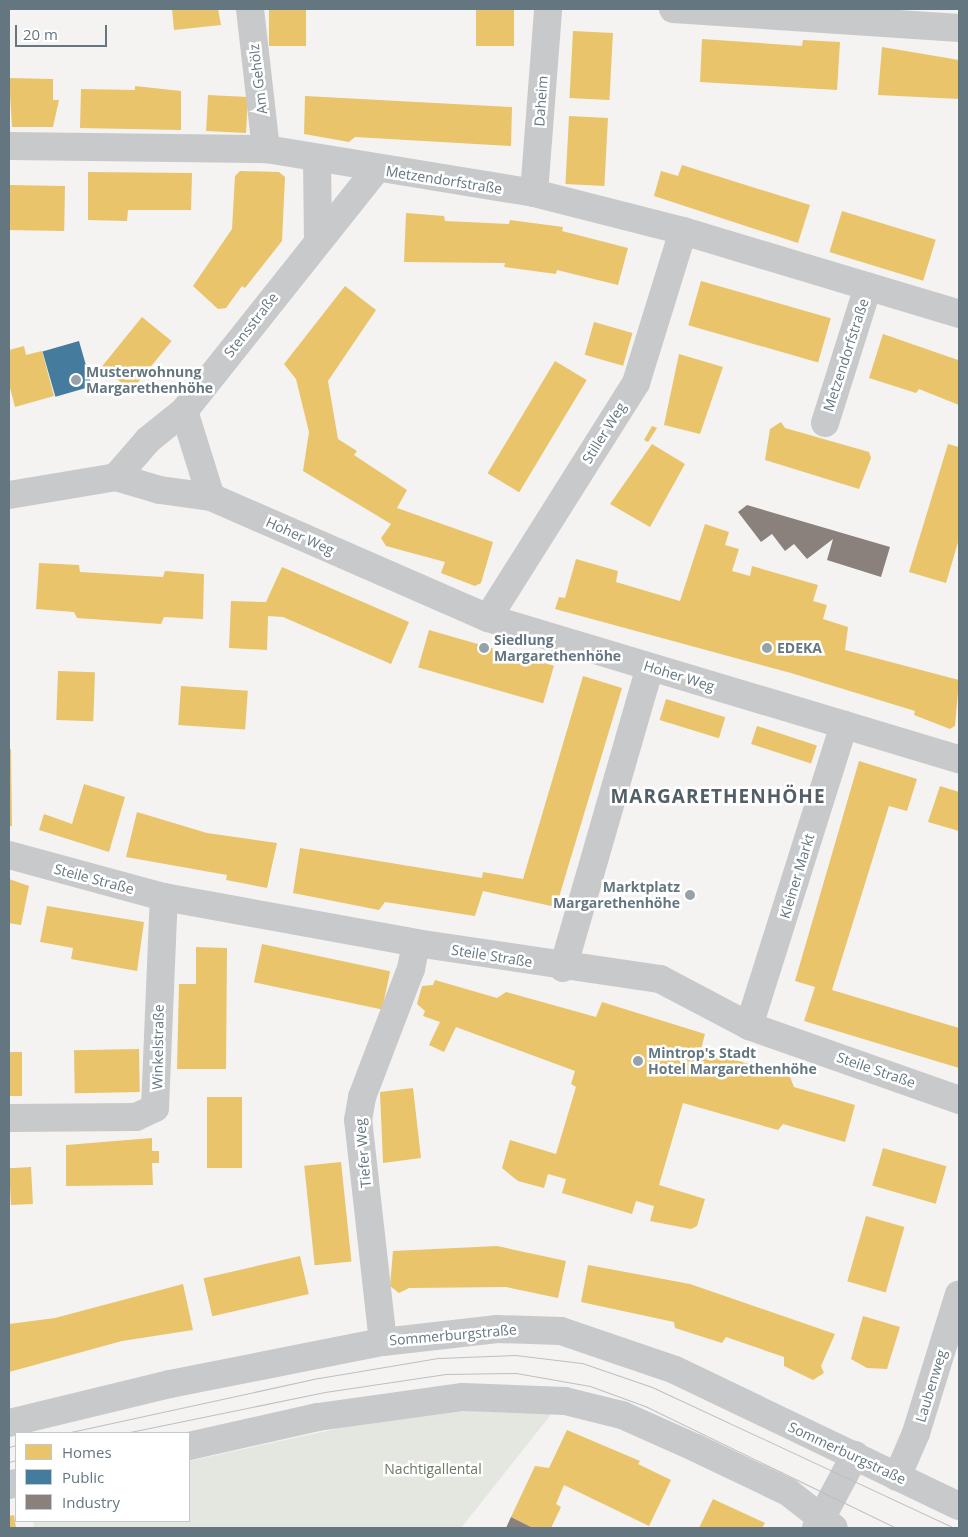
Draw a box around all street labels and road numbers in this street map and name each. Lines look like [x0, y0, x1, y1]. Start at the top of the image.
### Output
street label: Am Gehölz [245, 43, 271, 115]
street label: Daheim [531, 75, 551, 127]
street label: Metzendorfstraße [385, 163, 503, 197]
street label: Stensstraße [221, 289, 281, 361]
street label: Metzendorfstraße [820, 296, 872, 414]
street label: Stiller Weg [579, 399, 629, 467]
street label: Hoher Weg [263, 513, 337, 559]
street label: Hoher Weg [642, 657, 716, 695]
street label: Kleiner Markt [776, 832, 818, 920]
street label: Steile Straße [52, 860, 136, 898]
street label: Steile Straße [450, 941, 534, 971]
street label: Winkelstraße [149, 1004, 167, 1090]
street label: Steile Straße [835, 1049, 917, 1091]
street label: Tiefer Weg [352, 1118, 374, 1188]
street label: Sommerburgstraße [389, 1321, 517, 1349]
street label: Laubenweg [912, 1348, 950, 1424]
street label: Sommerburgstraße [786, 1418, 908, 1488]

